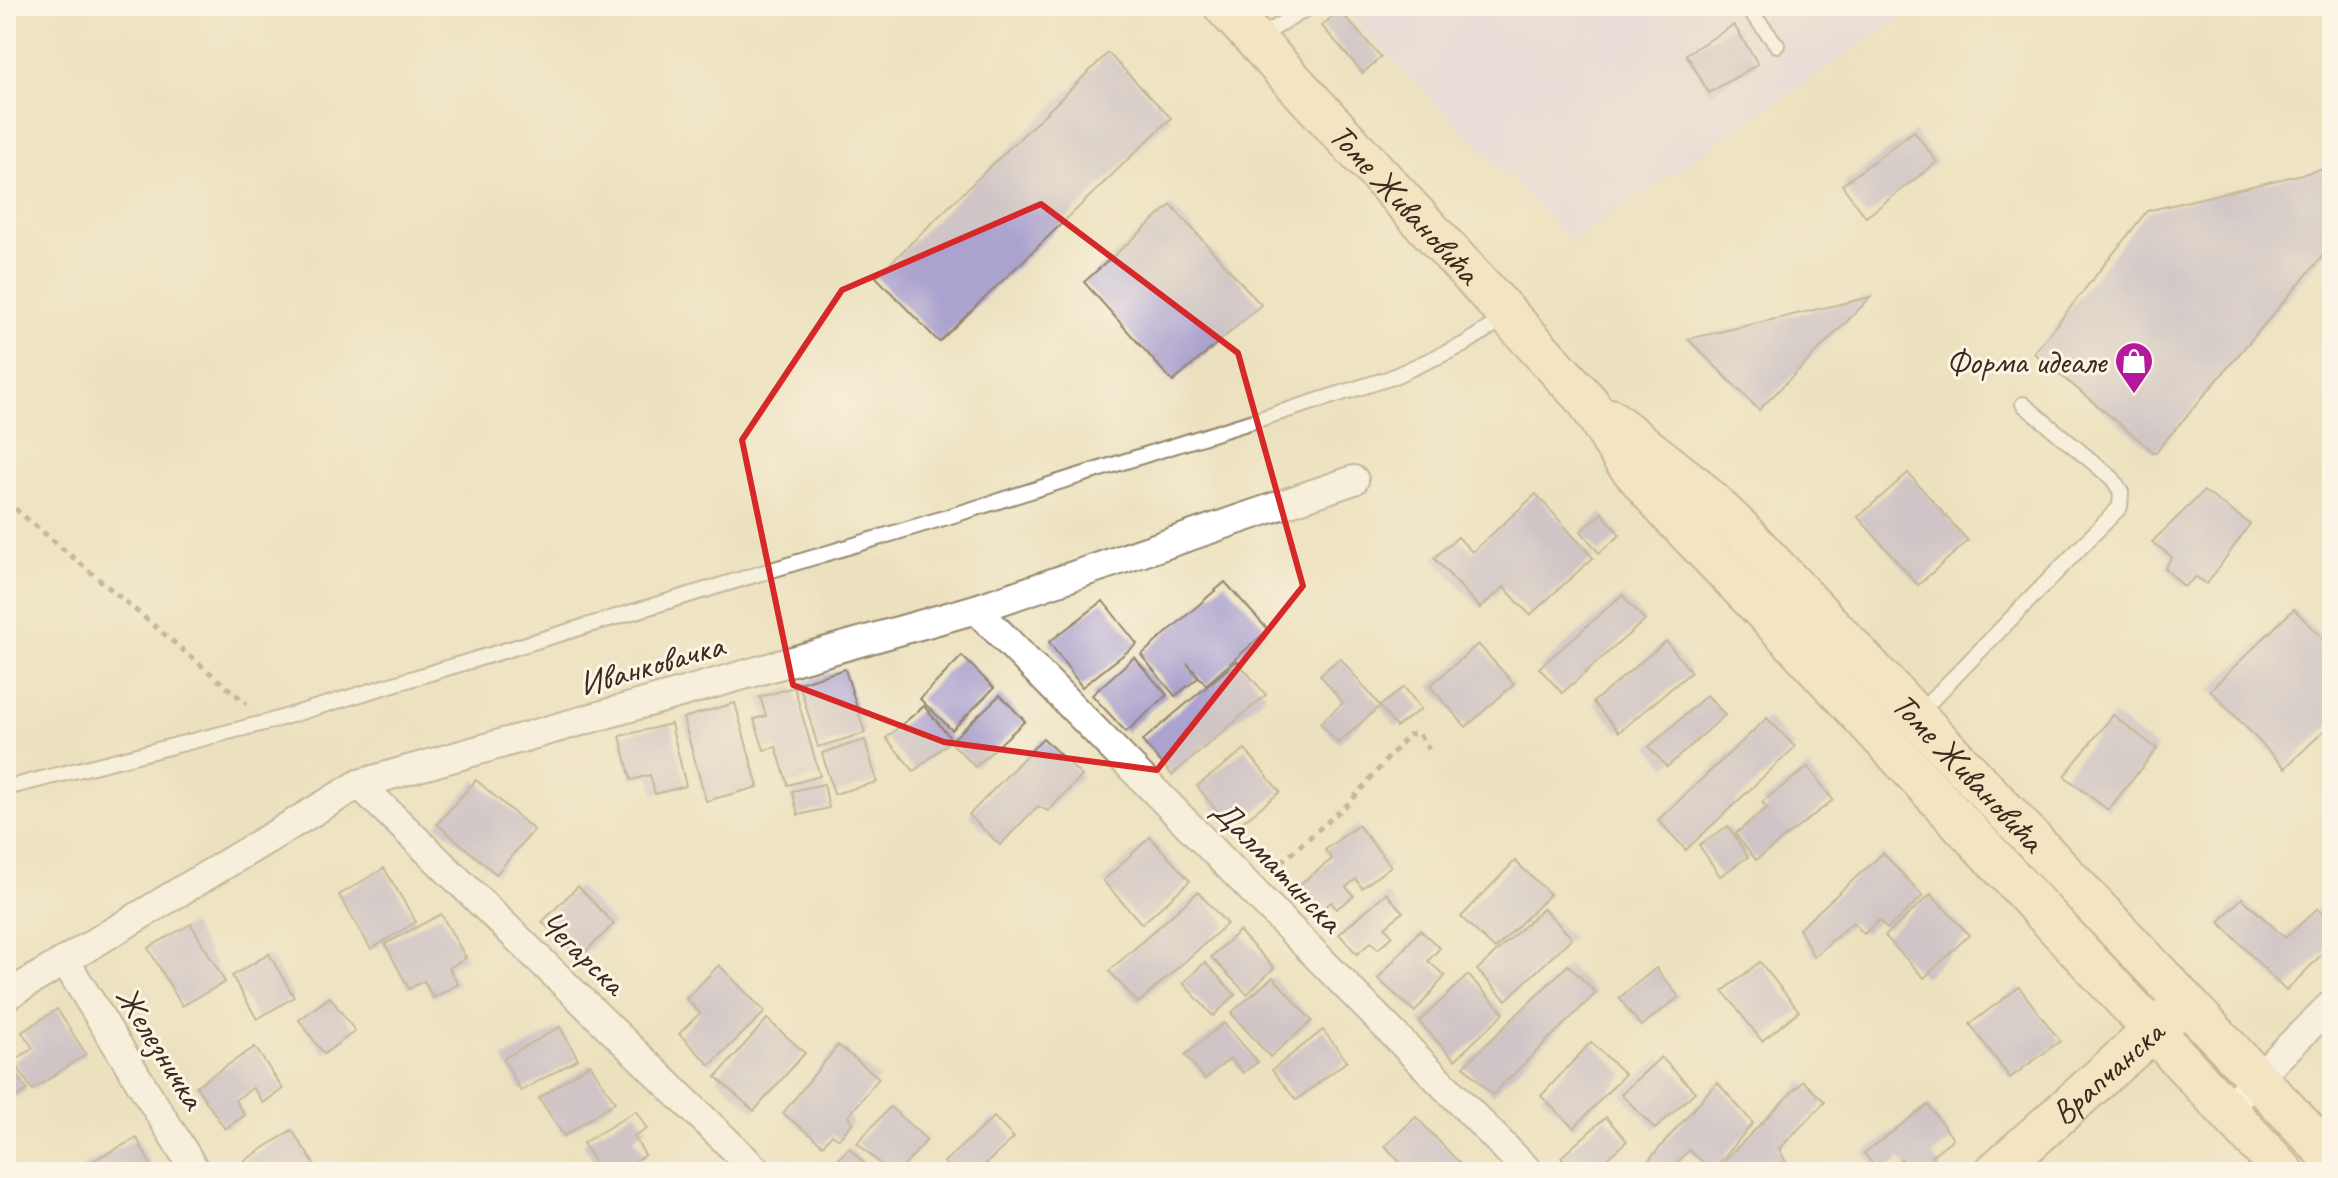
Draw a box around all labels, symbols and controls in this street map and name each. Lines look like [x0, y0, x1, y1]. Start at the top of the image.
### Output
street label: Томе Живановића [1320, 114, 1491, 295]
place label: Форма идеале [1946, 340, 2108, 383]
shop icon: Форма идеале [2113, 340, 2155, 395]
street label: Иванковачка [574, 623, 731, 706]
street label: Томе Живановића [1883, 683, 2055, 862]
street label: Далматинска [1203, 789, 1354, 943]
street label: Чегарска [530, 901, 637, 1006]
street label: Железничка [106, 978, 216, 1119]
street label: Врапчанска [2042, 1009, 2175, 1134]

